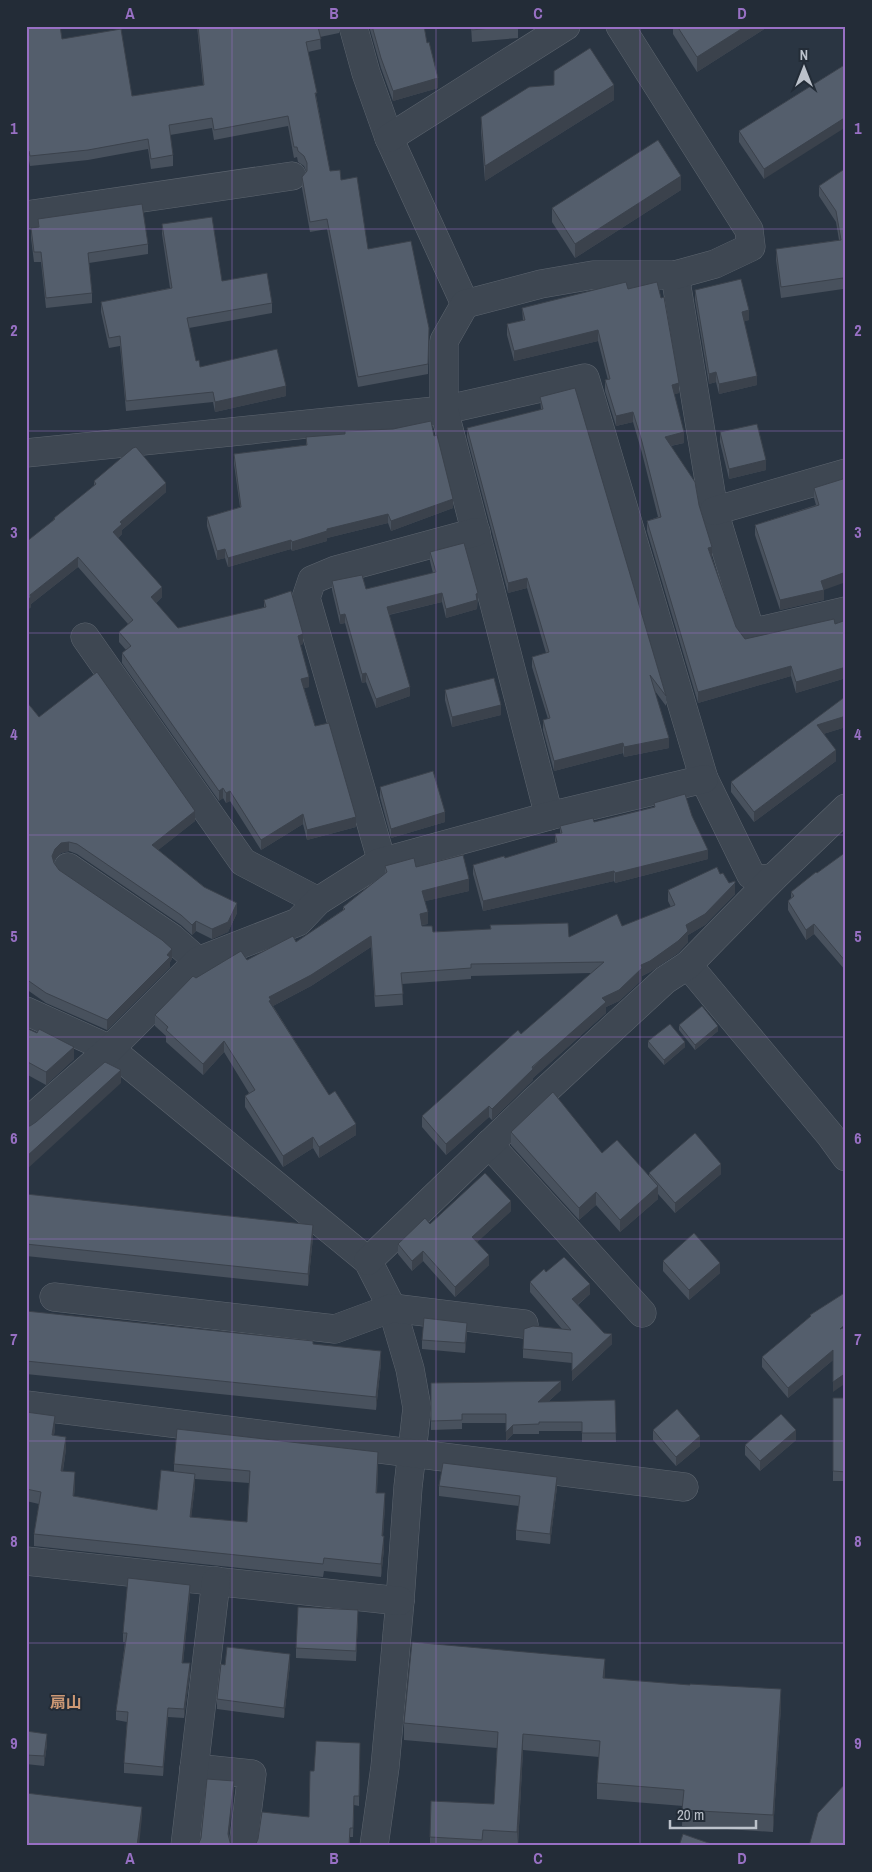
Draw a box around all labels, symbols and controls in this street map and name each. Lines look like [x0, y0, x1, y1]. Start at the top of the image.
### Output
text: A [125, 2, 135, 24]
text: B [329, 2, 339, 24]
text: C [533, 2, 543, 24]
text: D [737, 2, 747, 24]
north arrow [780, 42, 830, 92]
text: N [800, 46, 808, 64]
text: 1 [10, 117, 18, 139]
text: 1 [854, 117, 862, 139]
text: 2 [10, 319, 18, 341]
text: 2 [854, 319, 862, 341]
text: 3 [10, 521, 18, 543]
text: 3 [854, 521, 862, 543]
text: 4 [10, 723, 18, 745]
text: 4 [854, 723, 862, 745]
text: 5 [10, 925, 18, 947]
text: 5 [854, 925, 862, 947]
text: 6 [10, 1127, 18, 1149]
text: 6 [854, 1127, 862, 1149]
text: 7 [10, 1328, 18, 1350]
text: 7 [854, 1328, 862, 1350]
text: 8 [10, 1530, 18, 1552]
text: 8 [854, 1530, 862, 1552]
district label: 扇山 [50, 1691, 82, 1713]
text: 9 [10, 1732, 18, 1754]
text: 9 [854, 1732, 862, 1754]
scale bar [670, 1797, 756, 1829]
text: 20 m [677, 1804, 704, 1825]
text: A [125, 1847, 135, 1869]
text: B [329, 1847, 339, 1869]
text: C [533, 1847, 543, 1869]
text: D [737, 1847, 747, 1869]

